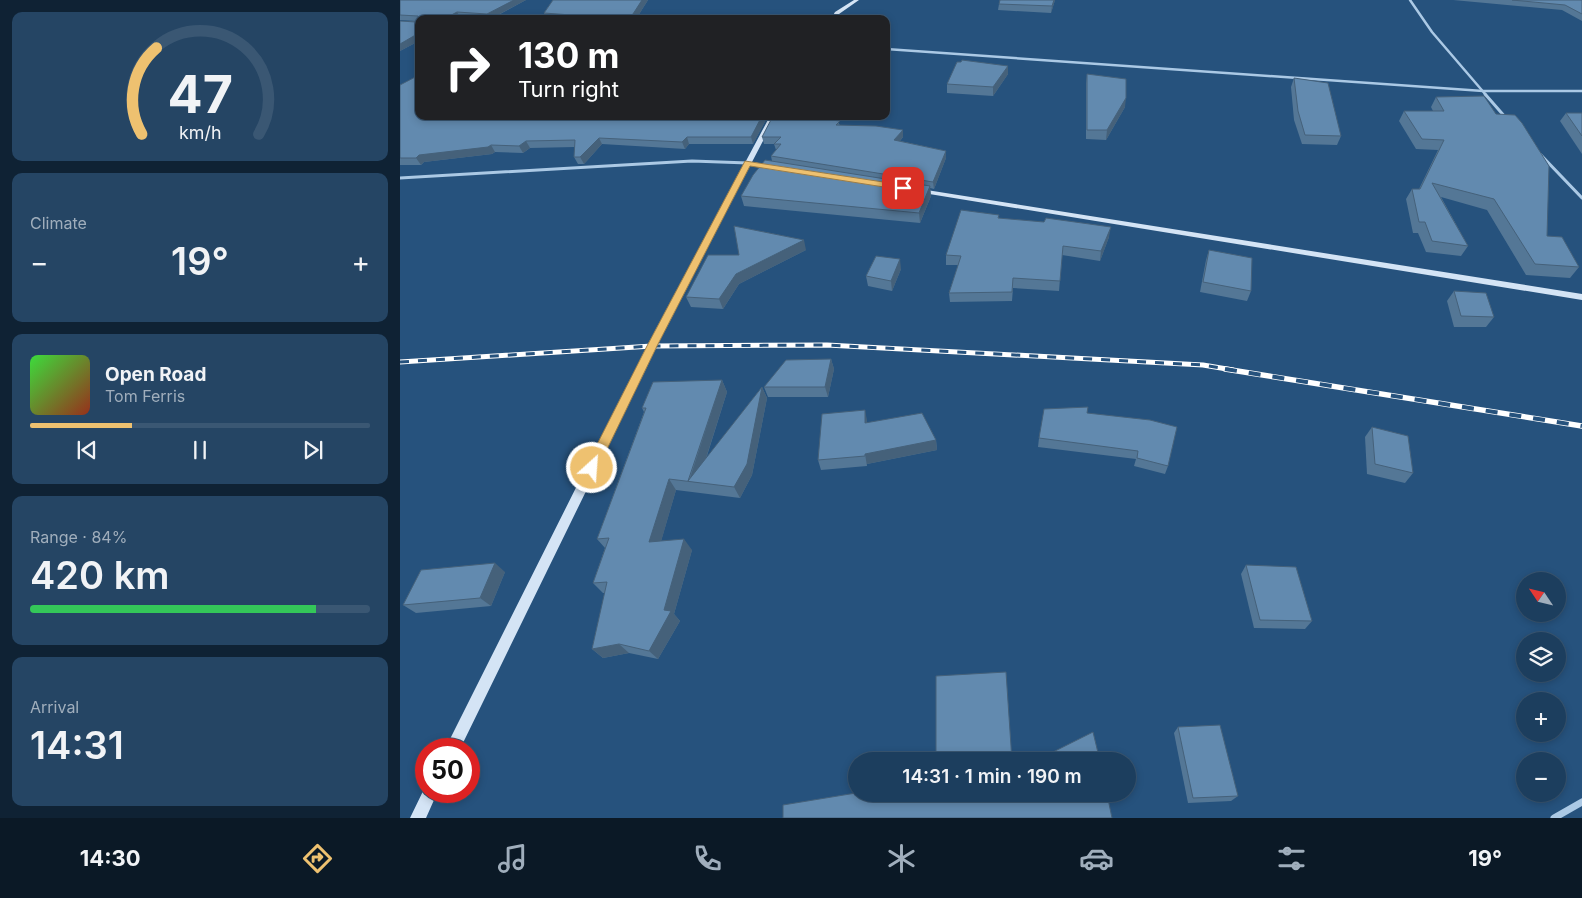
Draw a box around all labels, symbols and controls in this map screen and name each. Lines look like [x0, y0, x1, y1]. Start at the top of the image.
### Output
text: 130 m [518, 34, 620, 76]
icon: right [435, 35, 500, 100]
text: 47 [167, 63, 233, 126]
text: Turn right [518, 76, 619, 102]
text: km/h [179, 122, 221, 143]
pin [882, 167, 924, 209]
icon: arrive [889, 174, 917, 202]
text: Climate [30, 213, 87, 233]
text: 19° [171, 238, 229, 284]
text: − [30, 245, 49, 279]
text: + [351, 245, 370, 279]
text: Open Road [105, 363, 206, 386]
text: Tom Ferris [105, 386, 185, 406]
icon: previous [73, 436, 101, 464]
icon: pause [186, 436, 214, 464]
icon: next [299, 436, 327, 464]
position arrow [565, 441, 617, 493]
text: Range · 84% [30, 527, 127, 547]
text: 420 km [30, 552, 169, 598]
north arrow [1516, 572, 1566, 622]
map controls [1516, 572, 1566, 802]
button: layers [1516, 632, 1566, 682]
button: + [1516, 692, 1566, 742]
text: Arrival [30, 697, 79, 717]
text: 14:31 [30, 722, 124, 768]
speed limit sign: 50 [415, 738, 480, 803]
button: − [1516, 752, 1566, 802]
text: 14:31 · 1 min · 190 m [902, 765, 1082, 788]
icon: directions [300, 841, 335, 876]
icon: music [495, 841, 530, 876]
icon: phone [690, 841, 725, 876]
icon: climate [884, 841, 919, 876]
icon: car [1079, 841, 1114, 876]
icon: filters [1274, 841, 1309, 876]
text: 14:30 [80, 845, 141, 871]
text: 19° [1468, 845, 1502, 871]

